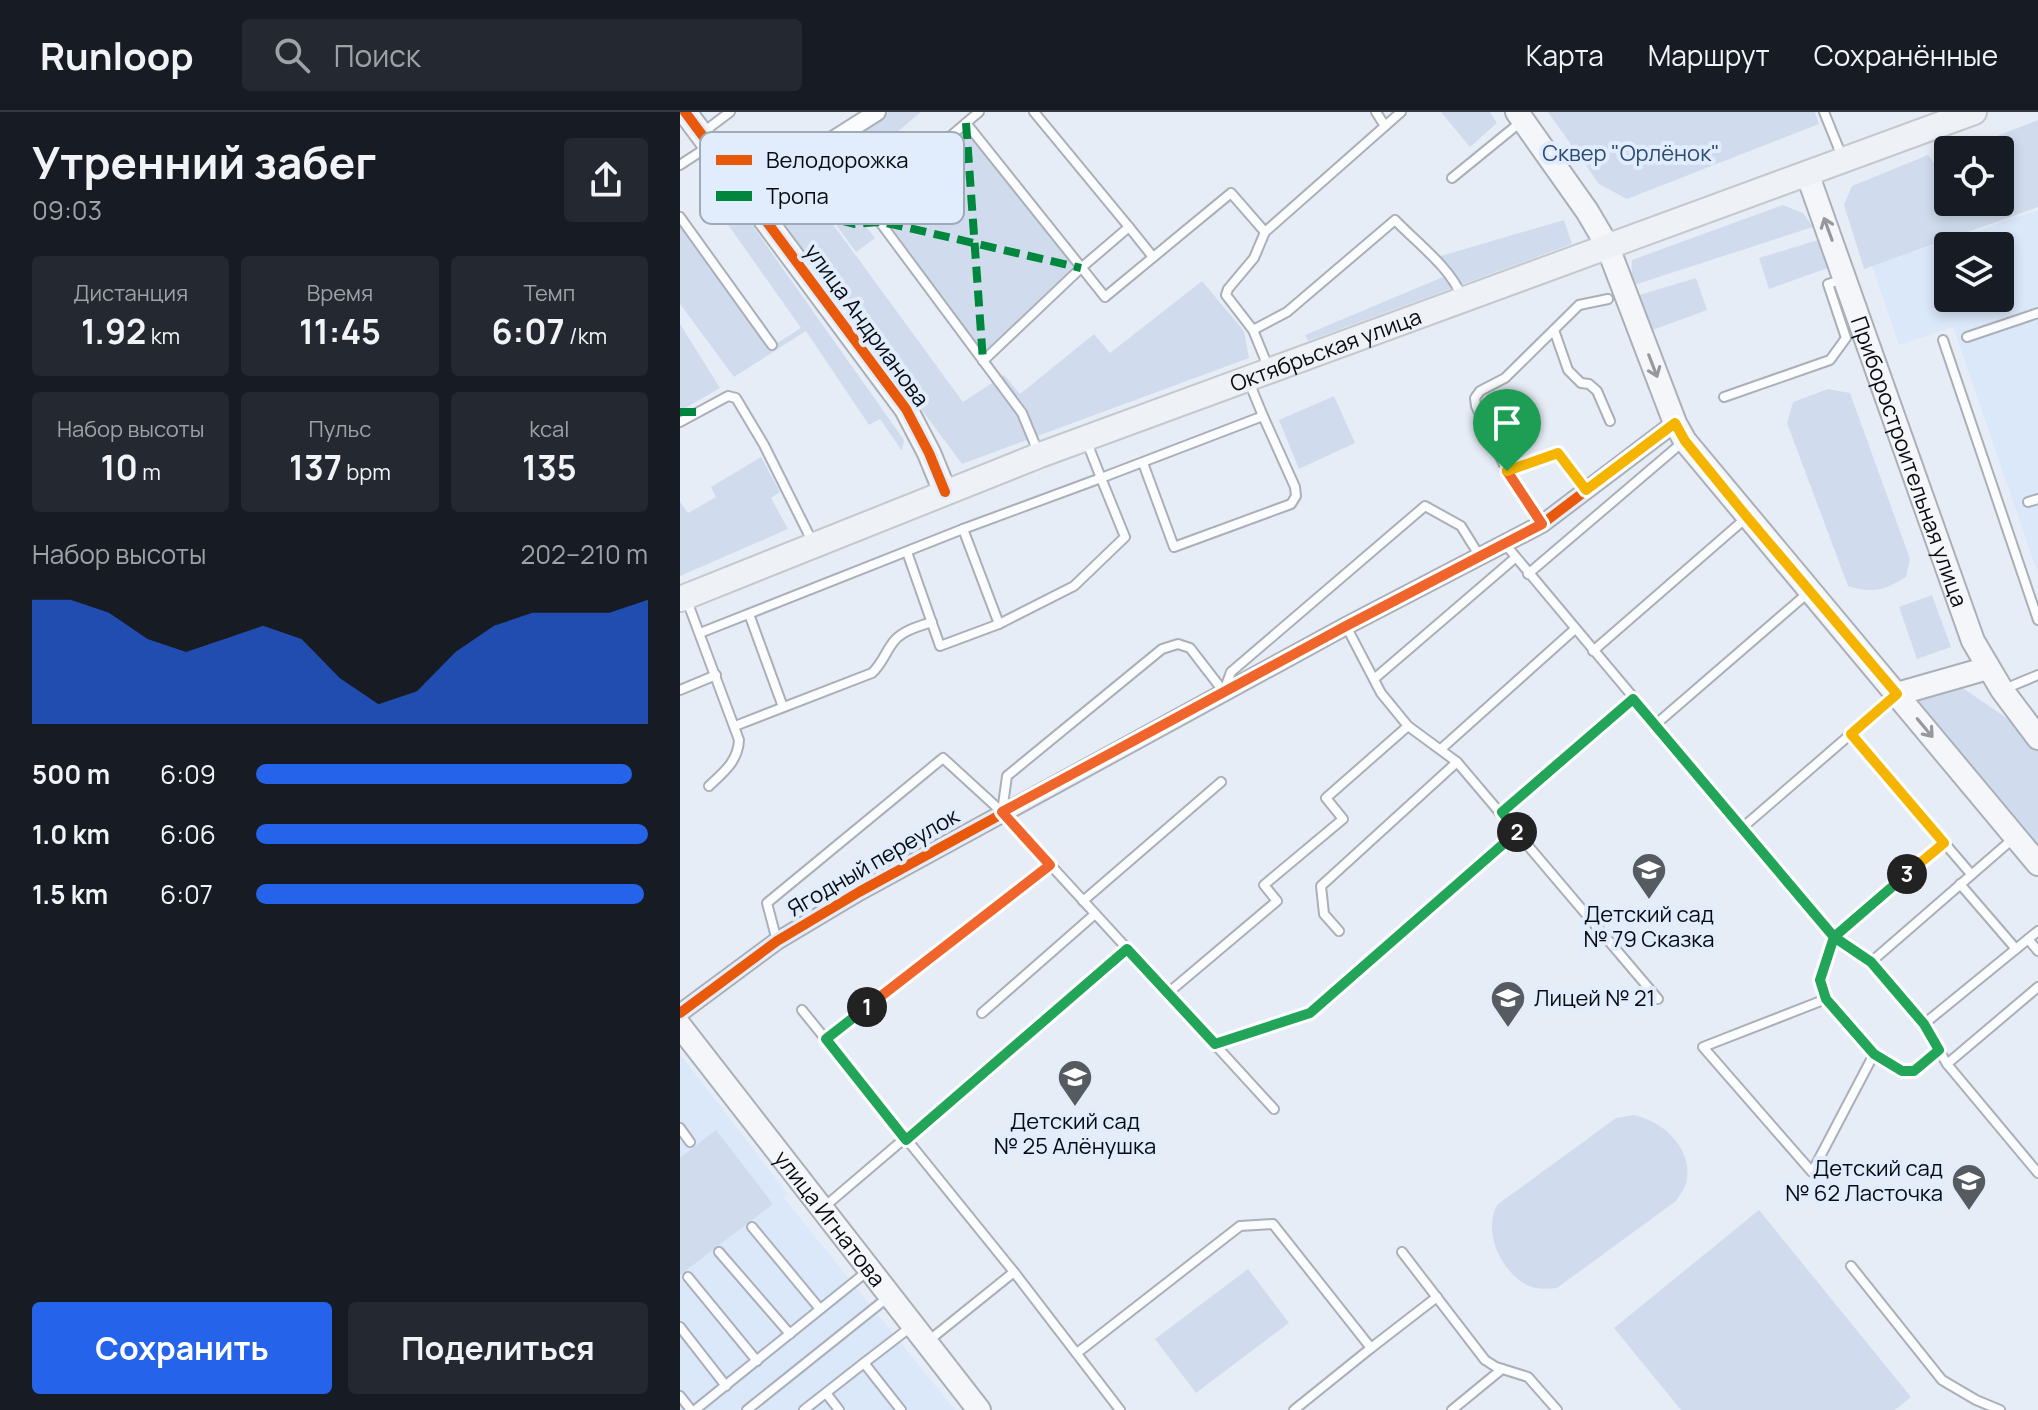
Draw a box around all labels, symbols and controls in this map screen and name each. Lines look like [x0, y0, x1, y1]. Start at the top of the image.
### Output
search box [242, 19, 802, 91]
text: Runloop [40, 29, 194, 81]
icon: search [270, 33, 314, 77]
text: Поиск [334, 35, 421, 76]
text: Карта [1526, 36, 1604, 74]
text: Маршрут [1648, 36, 1770, 74]
text: Сохранённые [1814, 36, 1998, 74]
text: Утренний забег [32, 132, 376, 192]
legend [700, 132, 964, 224]
map controls [1934, 136, 2014, 312]
button: locate [1934, 136, 2014, 216]
button: share [564, 138, 648, 222]
park label: Сквер "Орлёнок" [1542, 138, 1720, 168]
text: Велодорожка [766, 145, 909, 175]
text: Тропа [766, 181, 829, 211]
text: 09:03 [32, 192, 102, 228]
one-way arrow [1819, 217, 1834, 242]
button: layers [1934, 232, 2014, 312]
street label: улица Андрианова [798, 238, 936, 412]
text: Дистанция [73, 278, 188, 308]
text: Время [307, 278, 373, 308]
text: Темп [523, 278, 575, 308]
street label: Октябрьская улица [1226, 301, 1425, 399]
text: 1.92 [81, 308, 146, 354]
text: 11:45 [299, 308, 381, 354]
text: 6:07 [491, 308, 565, 354]
street label: Приборостроительная улица [1844, 312, 1975, 611]
text: km [146, 321, 180, 351]
text: /km [565, 321, 607, 351]
one-way arrow [1647, 353, 1661, 378]
pin [1473, 389, 1541, 471]
icon: arrive [1485, 401, 1529, 445]
text: Набор высоты [57, 414, 204, 444]
text: Пульс [309, 414, 371, 444]
text: kcal [529, 414, 569, 444]
text: 10 [101, 444, 138, 490]
text: 137 [289, 444, 342, 490]
text: 135 [522, 444, 577, 490]
text: m [138, 457, 161, 487]
text: bpm [342, 457, 391, 487]
text: Набор высоты [32, 536, 206, 572]
text: 202–210 m [520, 536, 648, 572]
one-way arrow [1916, 717, 1934, 738]
text: 500 m [32, 756, 110, 792]
text: 6:09 [160, 756, 216, 792]
street label: Ягодный переулок [782, 800, 965, 923]
pin: 2 [1497, 812, 1537, 852]
text: 1.0 km [32, 816, 110, 852]
text: 6:06 [160, 816, 216, 852]
text: 2 [1510, 817, 1524, 847]
school or university icon: Детский сад № 79 Сказка [1630, 851, 1668, 901]
pin: 3 [1887, 854, 1927, 894]
text: 3 [1901, 859, 1913, 889]
text: 1.5 km [32, 876, 108, 912]
text: 6:07 [160, 876, 213, 912]
place label: Детский сад № 79 Сказка [1584, 899, 1715, 954]
school or university icon: Лицей № 21 [1489, 979, 1527, 1029]
place label: Лицей № 21 [1534, 983, 1655, 1013]
pin: 1 [847, 987, 887, 1027]
text: 1 [862, 992, 872, 1022]
school or university icon: Детский сад № 25 Алёнушка [1056, 1058, 1094, 1108]
place label: Детский сад № 25 Алёнушка [994, 1106, 1156, 1161]
street label: улица Игнатова [767, 1144, 892, 1293]
place label: Детский сад № 62 Ласточка [1785, 1153, 1943, 1208]
school or university icon: Детский сад № 62 Ласточка [1950, 1162, 1988, 1212]
button: Сохранить [32, 1302, 332, 1394]
button: Поделиться [348, 1302, 648, 1394]

